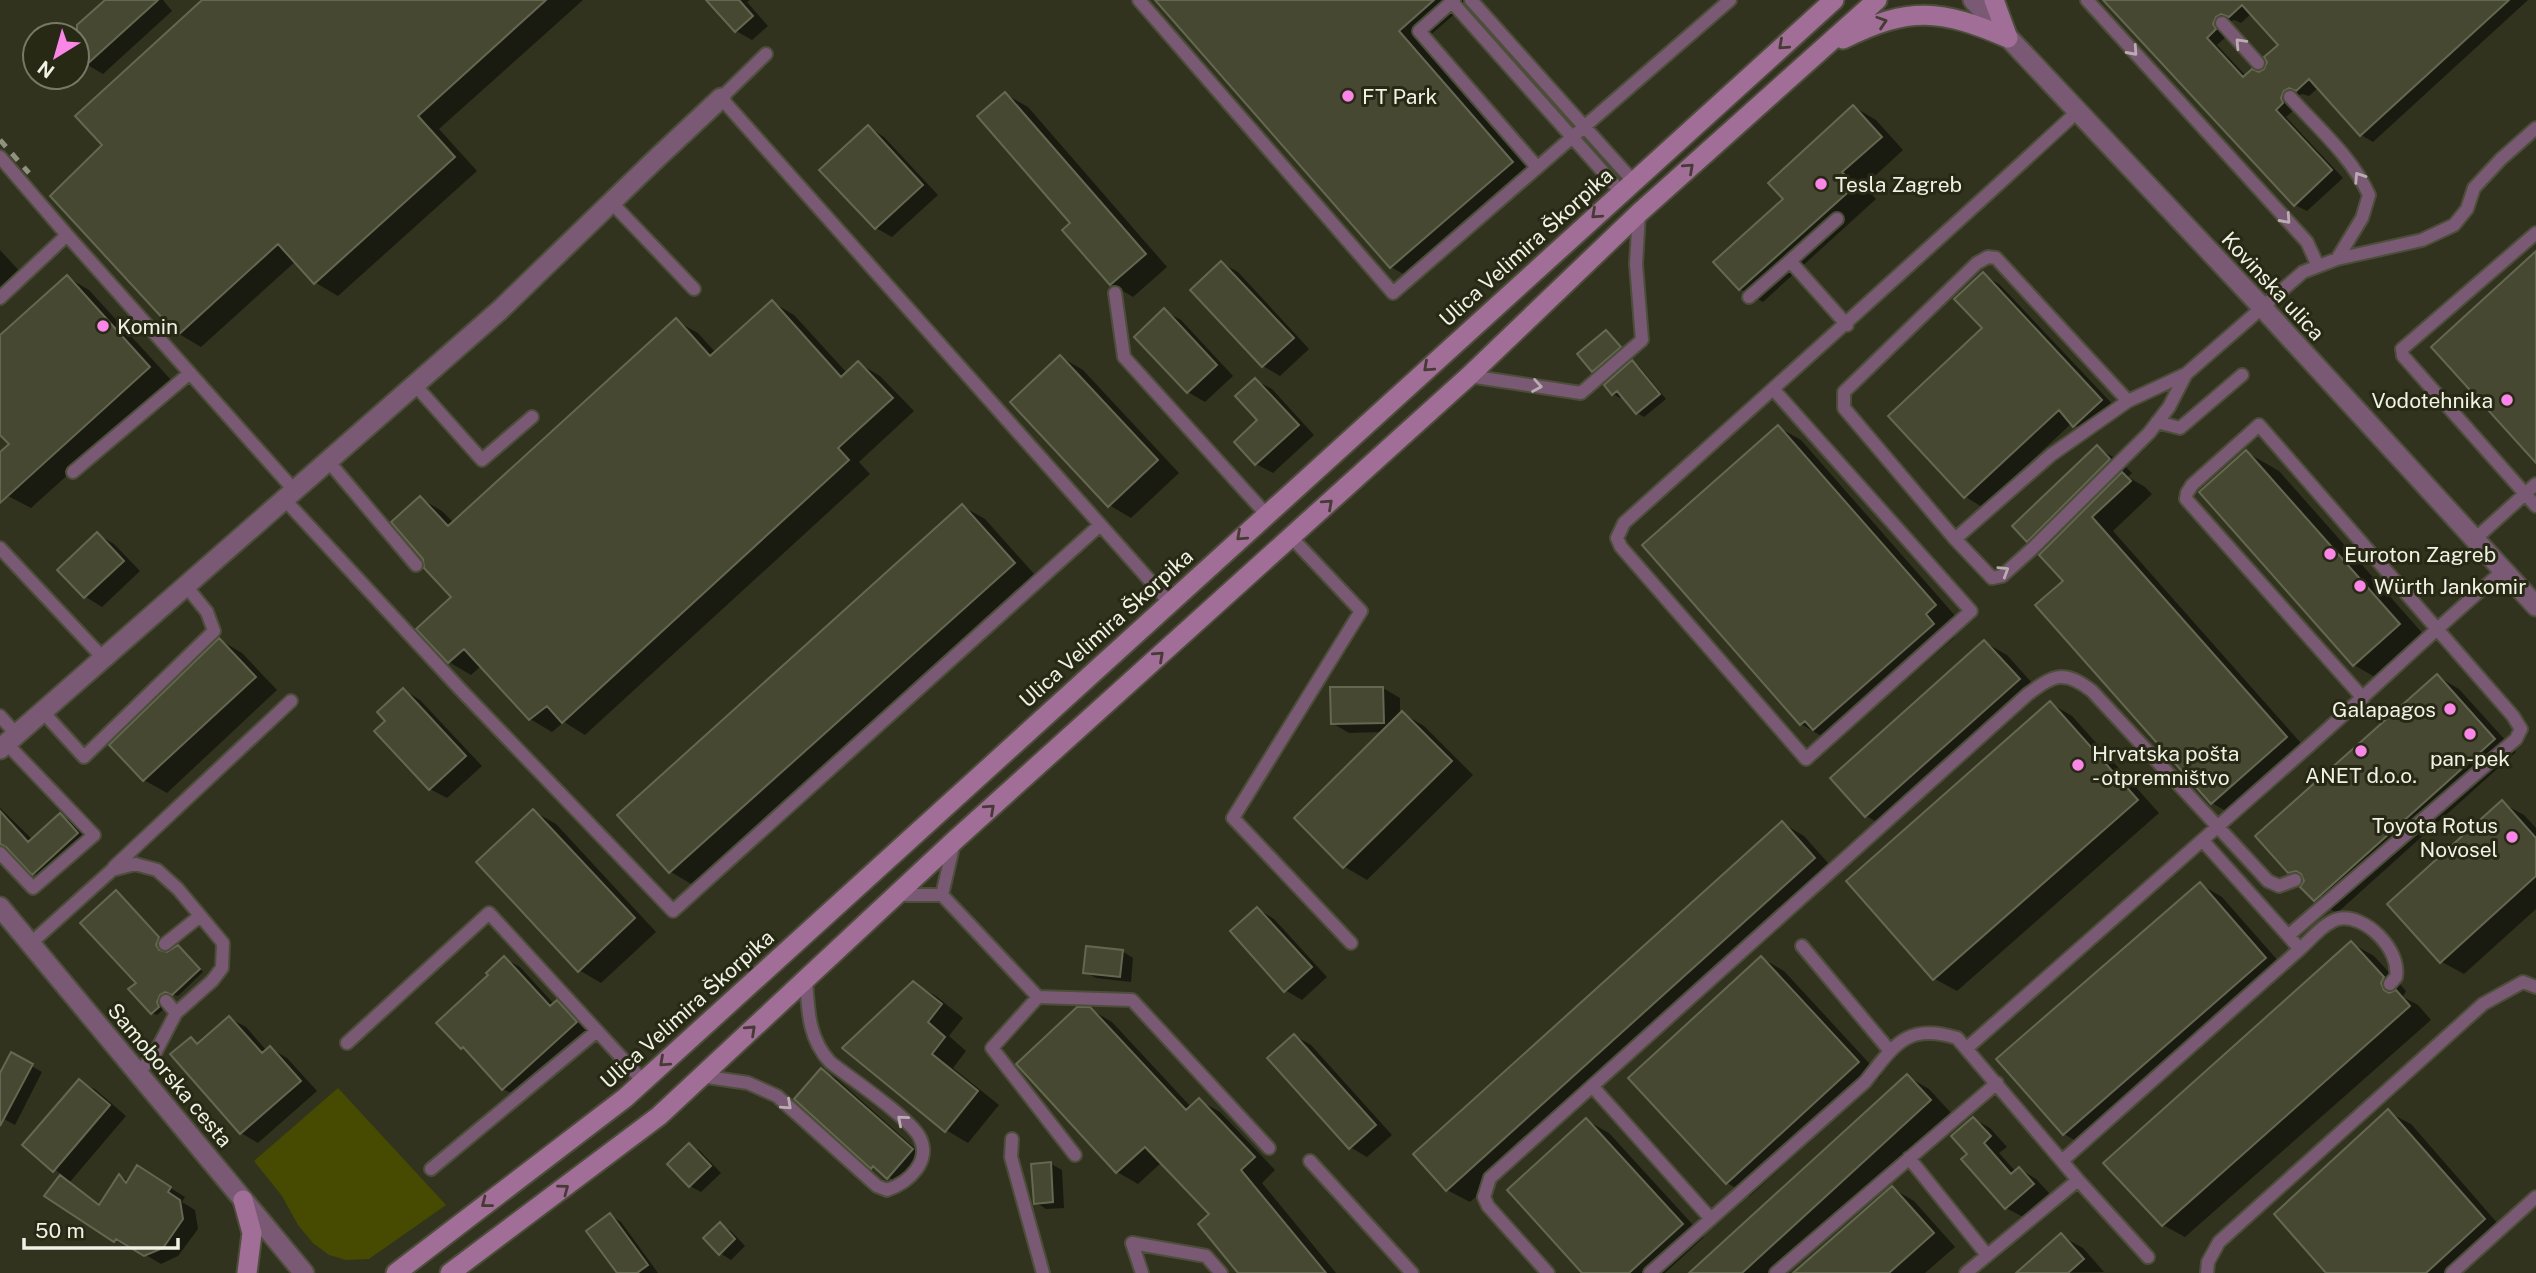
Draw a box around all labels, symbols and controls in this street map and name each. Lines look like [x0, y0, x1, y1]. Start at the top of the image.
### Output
one-way arrow [1876, 16, 1888, 31]
north arrow [21, 21, 91, 91]
one-way arrow [1778, 37, 1791, 50]
one-way arrow [2236, 38, 2248, 51]
one-way arrow [2125, 42, 2137, 55]
text: N [33, 56, 58, 83]
place label: FT Park [1362, 84, 1438, 109]
marker: FT Park [1340, 88, 1356, 104]
street label: Ulica Velimira Škorpika [1434, 162, 1618, 332]
one-way arrow [1681, 164, 1694, 176]
place label: Tesla Zagreb [1835, 172, 1962, 197]
one-way arrow [2354, 172, 2367, 185]
marker: Tesla Zagreb [1813, 176, 1829, 192]
one-way arrow [1591, 206, 1604, 218]
one-way arrow [2278, 211, 2290, 224]
street label: Kovinska ulica [2217, 227, 2329, 345]
place label: Komin [117, 314, 178, 339]
marker: Komin [95, 318, 111, 334]
one-way arrow [1423, 359, 1436, 371]
one-way arrow [1531, 378, 1543, 393]
place label: Vodotehnika [2372, 388, 2493, 413]
marker: Vodotehnika [2499, 392, 2515, 408]
one-way arrow [1319, 500, 1332, 512]
one-way arrow [1236, 528, 1249, 541]
place label: Euroton Zagreb [2344, 542, 2496, 567]
street label: Ulica Velimira Škorpika [1014, 543, 1198, 713]
marker: Euroton Zagreb [2322, 546, 2338, 562]
one-way arrow [1996, 567, 2009, 580]
place label: Würth Jankomir [2374, 574, 2526, 599]
marker: Würth Jankomir [2352, 578, 2368, 594]
one-way arrow [1151, 652, 1164, 664]
place label: Galapagos [2332, 697, 2436, 722]
marker: Galapagos [2442, 701, 2458, 717]
marker: pan-pek [2462, 726, 2478, 742]
place label: Hrvatska pošta - otpremništvo [2092, 741, 2239, 790]
marker: ANET d.o.o. [2353, 743, 2369, 759]
place label: pan-pek [2430, 746, 2510, 771]
marker: Hrvatska pošta - otpremništvo [2070, 757, 2086, 773]
place label: ANET d.o.o. [2305, 763, 2417, 788]
one-way arrow [982, 804, 995, 817]
place label: Toyota Rotus Novosel [2372, 813, 2498, 862]
marker: Toyota Rotus Novosel [2504, 829, 2520, 845]
street label: Ulica Velimira Škorpika [595, 924, 779, 1094]
street label: Samoborska cesta [103, 998, 237, 1152]
one-way arrow [743, 1026, 756, 1038]
one-way arrow [659, 1053, 672, 1066]
one-way arrow [779, 1097, 792, 1109]
one-way arrow [897, 1116, 910, 1128]
one-way arrow [556, 1185, 569, 1198]
one-way arrow [482, 1195, 494, 1208]
scale bar [24, 1206, 178, 1250]
text: 50 m [35, 1218, 85, 1243]

